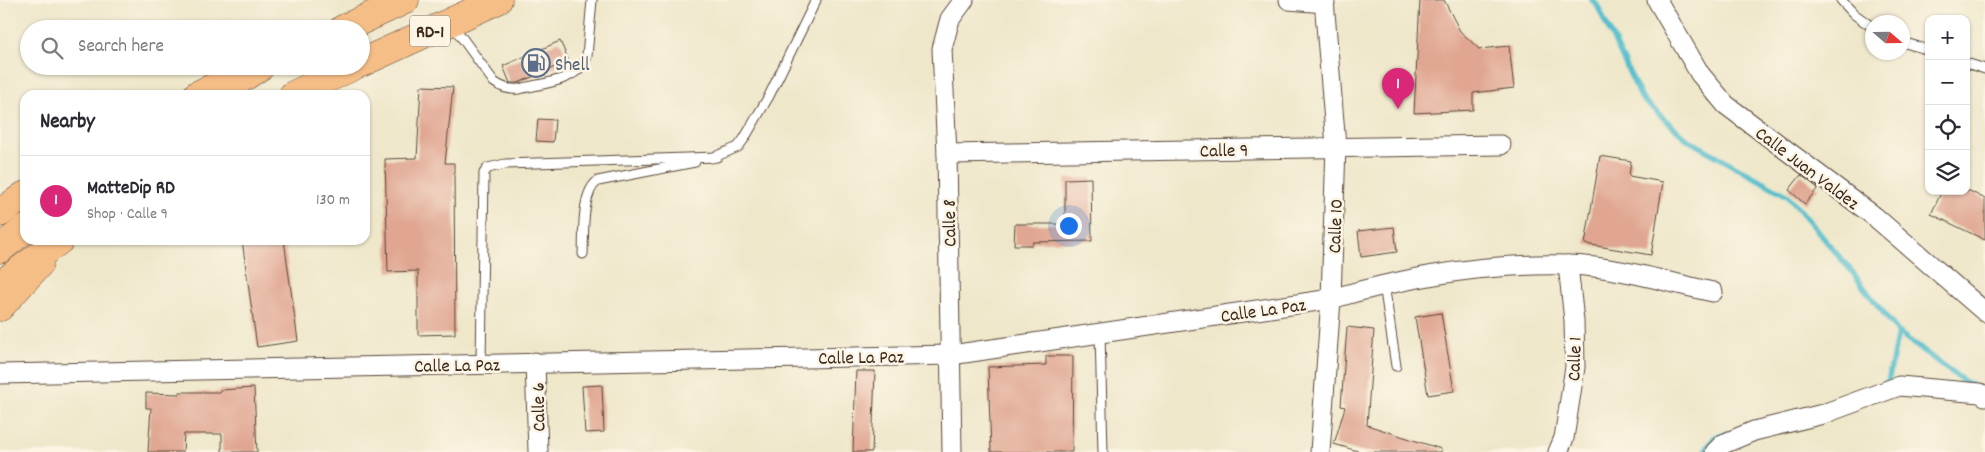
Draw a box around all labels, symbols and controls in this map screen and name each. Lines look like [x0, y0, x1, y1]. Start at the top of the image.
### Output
north arrow [1865, 15, 1910, 60]
map controls [1925, 15, 1970, 195]
button: + [1925, 15, 1970, 60]
road number: RD-1 [410, 16, 450, 46]
search box [20, 20, 370, 75]
icon: search [38, 34, 66, 62]
text: Search here [78, 34, 164, 61]
fuel station icon: Shell [521, 48, 551, 78]
place label: Shell [555, 53, 590, 80]
button: − [1925, 60, 1970, 105]
pin: 1 [1382, 68, 1414, 109]
button: locate [1925, 105, 1970, 150]
text: Nearby [40, 108, 95, 138]
street label: Calle Juan Valdez [1748, 122, 1864, 218]
street label: Calle 9 [1199, 139, 1249, 166]
button: layers [1925, 150, 1970, 195]
text: MatteDip RD [87, 176, 175, 203]
text: 1 [54, 189, 58, 212]
text: 130 m [316, 189, 350, 212]
street label: Calle 10 [1323, 198, 1352, 254]
street label: Calle 8 [938, 199, 965, 247]
text: Shop · Calle 9 [87, 203, 168, 226]
your location [1056, 213, 1082, 239]
street label: Calle La Paz [1219, 293, 1308, 332]
street label: Calle 1 [1562, 337, 1591, 382]
street label: Calle La Paz [818, 345, 904, 374]
street label: Calle La Paz [414, 353, 500, 382]
street label: Calle 6 [527, 382, 554, 432]

